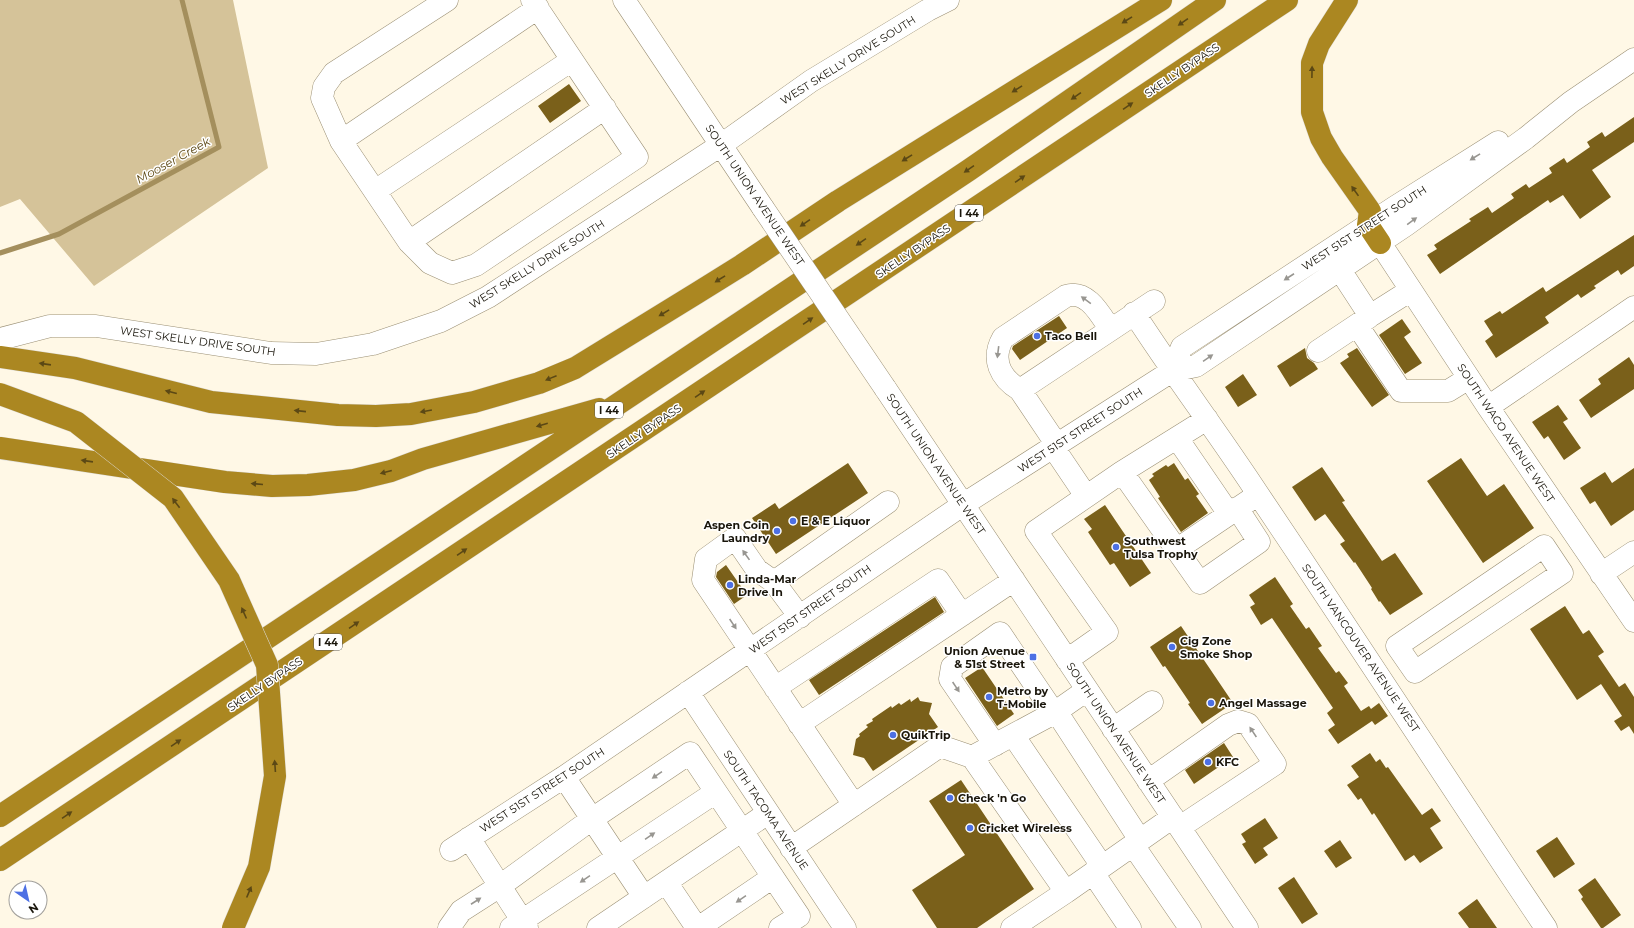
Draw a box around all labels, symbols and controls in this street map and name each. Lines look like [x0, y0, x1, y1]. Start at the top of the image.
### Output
street label: WEST SKELLY DRIVE SOUTH [778, 12, 918, 108]
one-way arrow [1121, 17, 1133, 24]
one-way arrow [1178, 18, 1188, 26]
street label: SKELLY BYPASS [1142, 40, 1222, 100]
one-way arrow [1309, 65, 1315, 78]
one-way arrow [1012, 85, 1022, 93]
one-way arrow [1071, 92, 1081, 100]
one-way arrow [1123, 102, 1133, 110]
street label: SOUTH UNION AVENUE WEST [702, 122, 808, 269]
water label: Mooser Creek [133, 133, 213, 187]
one-way arrow [1470, 153, 1480, 161]
one-way arrow [901, 154, 913, 161]
one-way arrow [963, 166, 975, 173]
one-way arrow [1015, 175, 1026, 183]
street label: WEST 51ST STREET SOUTH [1299, 182, 1429, 274]
one-way arrow [1351, 185, 1359, 196]
road number: I 44 [955, 205, 983, 221]
street label: WEST SKELLY DRIVE SOUTH [467, 216, 607, 312]
one-way arrow [1407, 217, 1417, 225]
one-way arrow [799, 219, 811, 226]
street label: SKELLY BYPASS [873, 221, 953, 281]
one-way arrow [855, 238, 866, 246]
one-way arrow [1284, 273, 1294, 281]
one-way arrow [715, 275, 725, 283]
one-way arrow [1080, 296, 1091, 304]
one-way arrow [658, 310, 670, 317]
one-way arrow [802, 317, 813, 325]
street label: WEST SKELLY DRIVE SOUTH [119, 323, 277, 359]
place label: Taco Bell [1045, 329, 1097, 343]
marker: Taco Bell [1032, 331, 1042, 341]
one-way arrow [995, 346, 1001, 358]
one-way arrow [1203, 354, 1213, 362]
one-way arrow [39, 360, 51, 367]
street label: SOUTH WACO AVENUE WEST [1454, 361, 1558, 506]
one-way arrow [545, 375, 557, 381]
street label: WEST 51ST STREET SOUTH [1015, 384, 1145, 476]
one-way arrow [165, 389, 178, 395]
one-way arrow [695, 390, 705, 398]
street label: SOUTH UNION AVENUE WEST [883, 391, 989, 538]
street label: SKELLY BYPASS [604, 401, 684, 461]
road number: I 44 [595, 402, 623, 418]
one-way arrow [294, 408, 306, 414]
one-way arrow [420, 409, 432, 415]
one-way arrow [535, 422, 547, 428]
one-way arrow [81, 458, 93, 464]
one-way arrow [380, 469, 392, 475]
one-way arrow [251, 481, 263, 488]
one-way arrow [172, 498, 180, 508]
place label: E & E Liquor [801, 514, 870, 528]
marker: E & E Liquor [788, 516, 798, 526]
place label: Aspen Coin Laundry [703, 518, 769, 545]
marker: Aspen Coin Laundry [772, 526, 782, 536]
place label: Southwest Tulsa Trophy [1124, 534, 1198, 561]
marker: Southwest Tulsa Trophy [1111, 542, 1121, 552]
one-way arrow [456, 549, 468, 556]
one-way arrow [742, 550, 750, 560]
street label: WEST 51ST STREET SOUTH [746, 561, 874, 657]
street label: SOUTH VANCOUVER AVENUE WEST [1299, 561, 1423, 736]
place label: Linda-Mar Drive In [738, 572, 797, 599]
marker: Linda-Mar Drive In [725, 580, 735, 590]
one-way arrow [241, 607, 247, 619]
one-way arrow [729, 619, 737, 629]
one-way arrow [348, 621, 359, 629]
road number: I 44 [314, 634, 342, 650]
place label: Cig Zone Smoke Shop [1180, 634, 1253, 661]
marker: Cig Zone Smoke Shop [1167, 642, 1177, 652]
place label: Union Avenue & 51st Street [944, 644, 1025, 671]
marker: Union Avenue & 51st Street [1028, 652, 1038, 662]
street label: SKELLY BYPASS [225, 654, 305, 714]
street label: SOUTH UNION AVENUE WEST [1063, 660, 1169, 807]
one-way arrow [952, 682, 960, 692]
place label: Metro by T-Mobile [997, 684, 1049, 711]
marker: Metro by T-Mobile [984, 692, 994, 702]
place label: Angel Massage [1218, 696, 1307, 710]
marker: Angel Massage [1206, 698, 1216, 708]
one-way arrow [1249, 727, 1257, 737]
place label: QuikTrip [901, 728, 951, 742]
marker: QuikTrip [888, 730, 898, 740]
one-way arrow [170, 739, 181, 747]
street label: WEST 51ST STREET SOUTH [477, 744, 607, 836]
street label: SOUTH TACOMA AVENUE [721, 747, 811, 873]
place label: KFC [1216, 755, 1239, 769]
marker: KFC [1203, 757, 1213, 767]
one-way arrow [271, 760, 278, 772]
one-way arrow [652, 771, 662, 779]
place label: Check 'n Go [958, 791, 1026, 805]
marker: Check 'n Go [945, 793, 955, 803]
one-way arrow [62, 812, 73, 819]
place label: Cricket Wireless [978, 821, 1072, 835]
marker: Cricket Wireless [965, 823, 975, 833]
one-way arrow [645, 832, 655, 840]
one-way arrow [580, 875, 590, 883]
north arrow [8, 880, 48, 920]
one-way arrow [246, 887, 252, 898]
one-way arrow [736, 895, 746, 903]
one-way arrow [471, 897, 482, 905]
text: N [26, 900, 41, 917]

